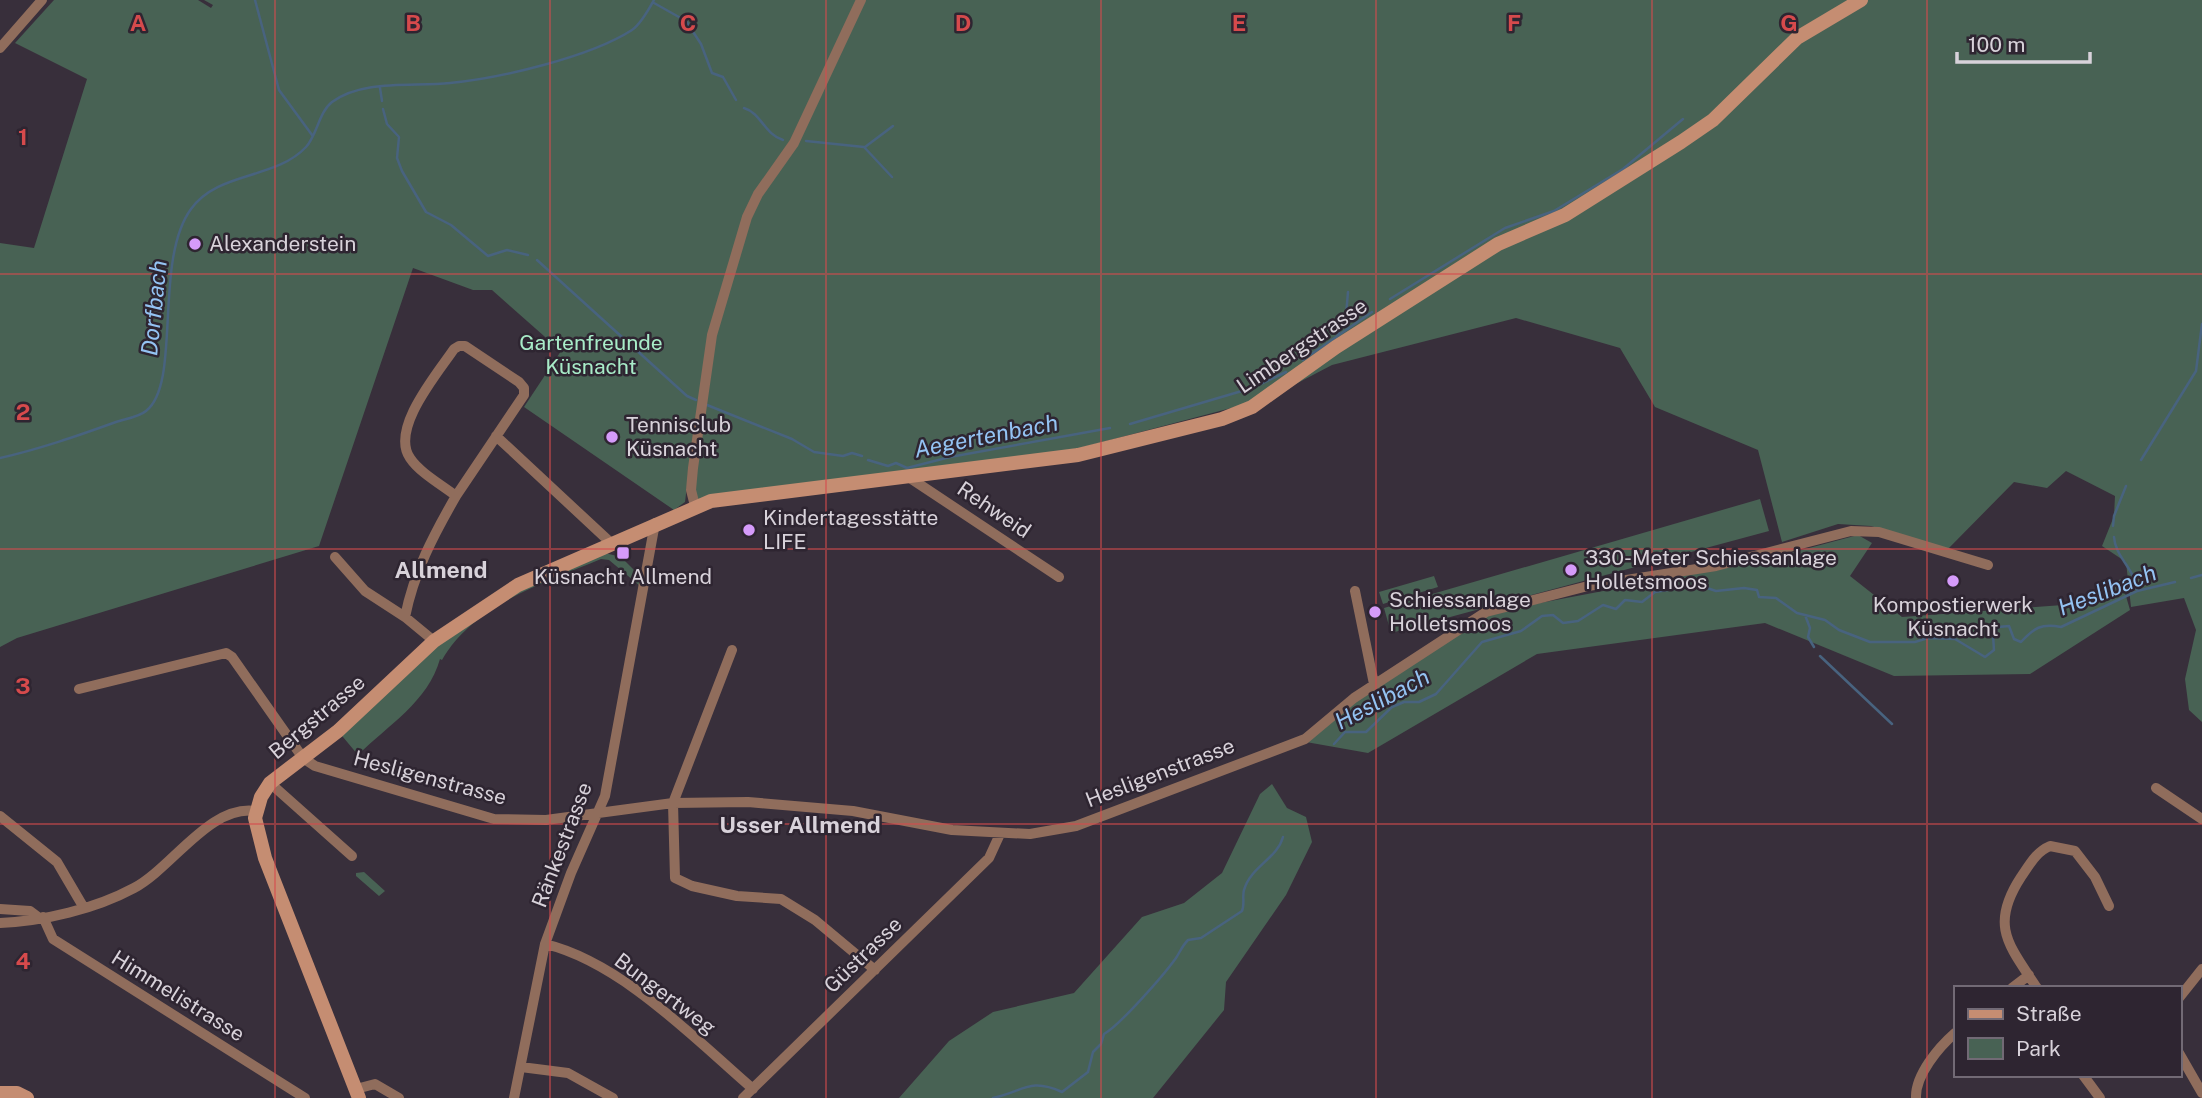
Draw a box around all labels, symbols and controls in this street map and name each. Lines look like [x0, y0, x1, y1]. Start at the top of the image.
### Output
text: A [130, 9, 147, 36]
text: B [405, 9, 421, 36]
text: C [680, 9, 696, 36]
text: D [955, 9, 971, 36]
text: E [1232, 9, 1246, 36]
text: F [1507, 9, 1521, 36]
text: G [1780, 9, 1798, 36]
scale bar [1957, 21, 2090, 65]
text: 100 m [1968, 32, 2025, 57]
text: 1 [18, 123, 28, 150]
place label: Alexanderstein [209, 231, 356, 256]
marker: Alexanderstein [187, 236, 203, 252]
water label: Dorfbach [135, 259, 172, 357]
street label: Limbergstrasse [1232, 293, 1372, 398]
park label: Gartenfreunde Küsnacht [519, 330, 663, 379]
text: 2 [16, 398, 30, 425]
water label: Aegertenbach [912, 408, 1060, 463]
place label: Tennisclub Küsnacht [626, 412, 731, 461]
marker: Tennisclub Küsnacht [604, 429, 620, 445]
street label: Rehweid [953, 476, 1036, 543]
place label: Kindertagesstätte LIFE [763, 505, 939, 554]
marker: Kindertagesstätte LIFE [741, 522, 757, 538]
marker: Küsnacht Allmend [615, 545, 631, 561]
place label: 330-Meter Schiessanlage Holletsmoos [1585, 545, 1837, 594]
district label: Allmend [395, 556, 487, 583]
water label: Heslibach [2054, 558, 2160, 621]
marker: 330-Meter Schiessanlage Holletsmoos [1563, 562, 1579, 578]
place label: Küsnacht Allmend [534, 564, 712, 589]
marker: Kompostierwerk Küsnacht [1945, 573, 1961, 589]
place label: Schiessanlage Holletsmoos [1389, 587, 1531, 636]
place label: Kompostierwerk Küsnacht [1873, 592, 2033, 641]
marker: Schiessanlage Holletsmoos [1367, 604, 1383, 620]
water label: Heslibach [1330, 662, 1434, 735]
street label: Bergstrasse [264, 669, 370, 764]
text: 3 [15, 672, 31, 699]
street label: Hesligenstrasse [1082, 733, 1238, 812]
street label: Hesligenstrasse [351, 745, 509, 810]
street label: Ränkestrasse [526, 779, 597, 911]
district label: Usser Allmend [719, 811, 881, 838]
street label: Güstrasse [819, 911, 907, 998]
street label: Himmelistrasse [107, 945, 249, 1046]
text: 4 [15, 947, 31, 974]
street label: Bungertweg [610, 947, 721, 1040]
legend [1954, 986, 2181, 1077]
text: Straße [2016, 1001, 2082, 1026]
text: Park [2016, 1036, 2061, 1061]

